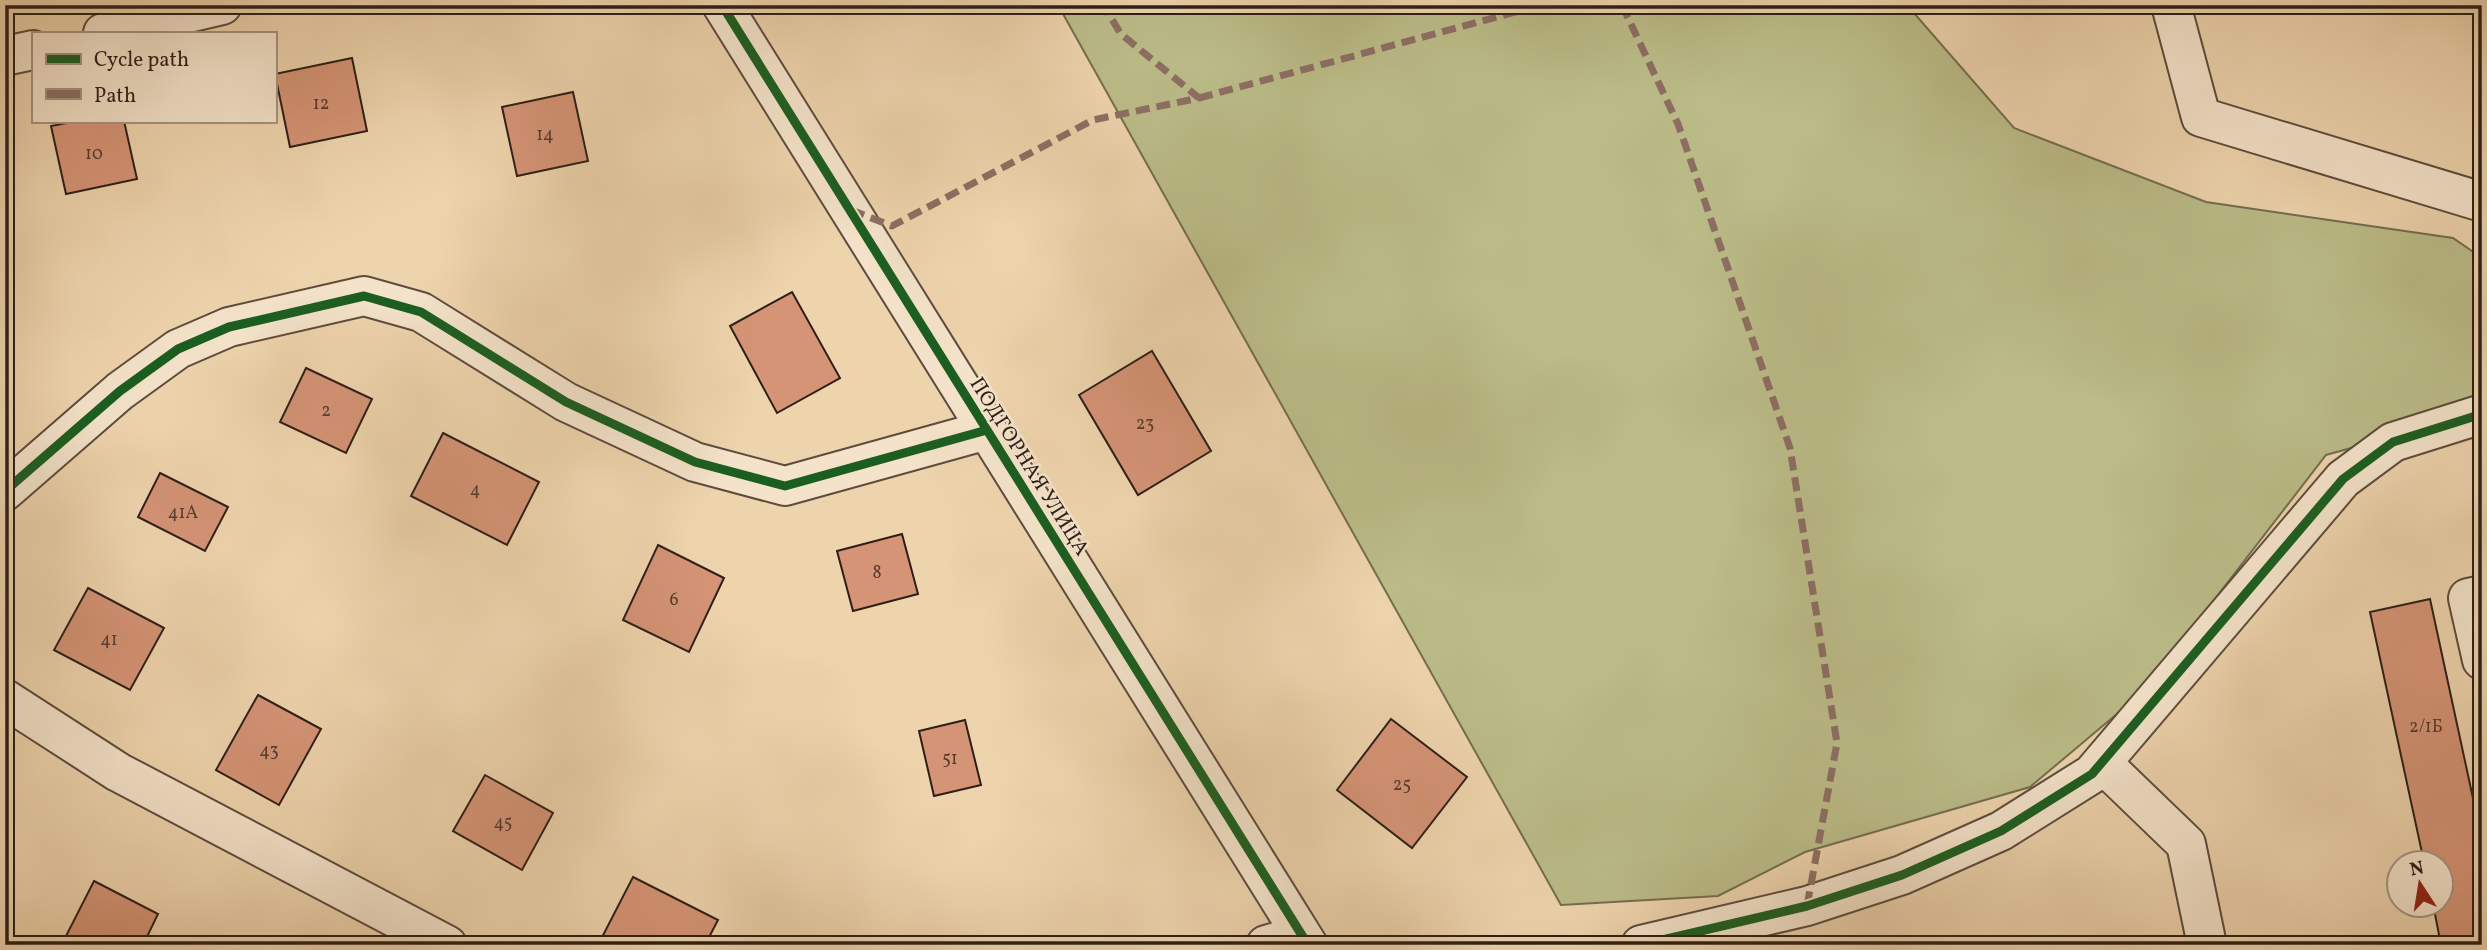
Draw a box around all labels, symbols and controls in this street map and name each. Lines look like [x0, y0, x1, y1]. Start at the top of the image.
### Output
legend [32, 32, 276, 122]
text: Cycle path [94, 46, 189, 75]
text: Path [94, 82, 136, 111]
house number: 12 [313, 92, 329, 117]
house number: 14 [536, 123, 554, 148]
house number: 10 [85, 142, 103, 167]
street label: ПОДГОРНАЯ УЛИЦА [962, 372, 1096, 562]
house number: 2 [321, 399, 331, 424]
house number: 23 [1136, 412, 1154, 437]
house number: 4 [470, 478, 480, 503]
house number: 41А [168, 501, 199, 526]
house number: 8 [872, 561, 882, 586]
house number: 6 [669, 588, 679, 613]
house number: 41 [100, 628, 118, 653]
house number: 2/1Б [2409, 715, 2443, 740]
house number: 43 [259, 739, 279, 764]
house number: 51 [942, 747, 958, 772]
house number: 25 [1393, 773, 1411, 798]
house number: 45 [494, 811, 512, 836]
north arrow [2386, 848, 2456, 918]
text: N [2407, 855, 2427, 883]

